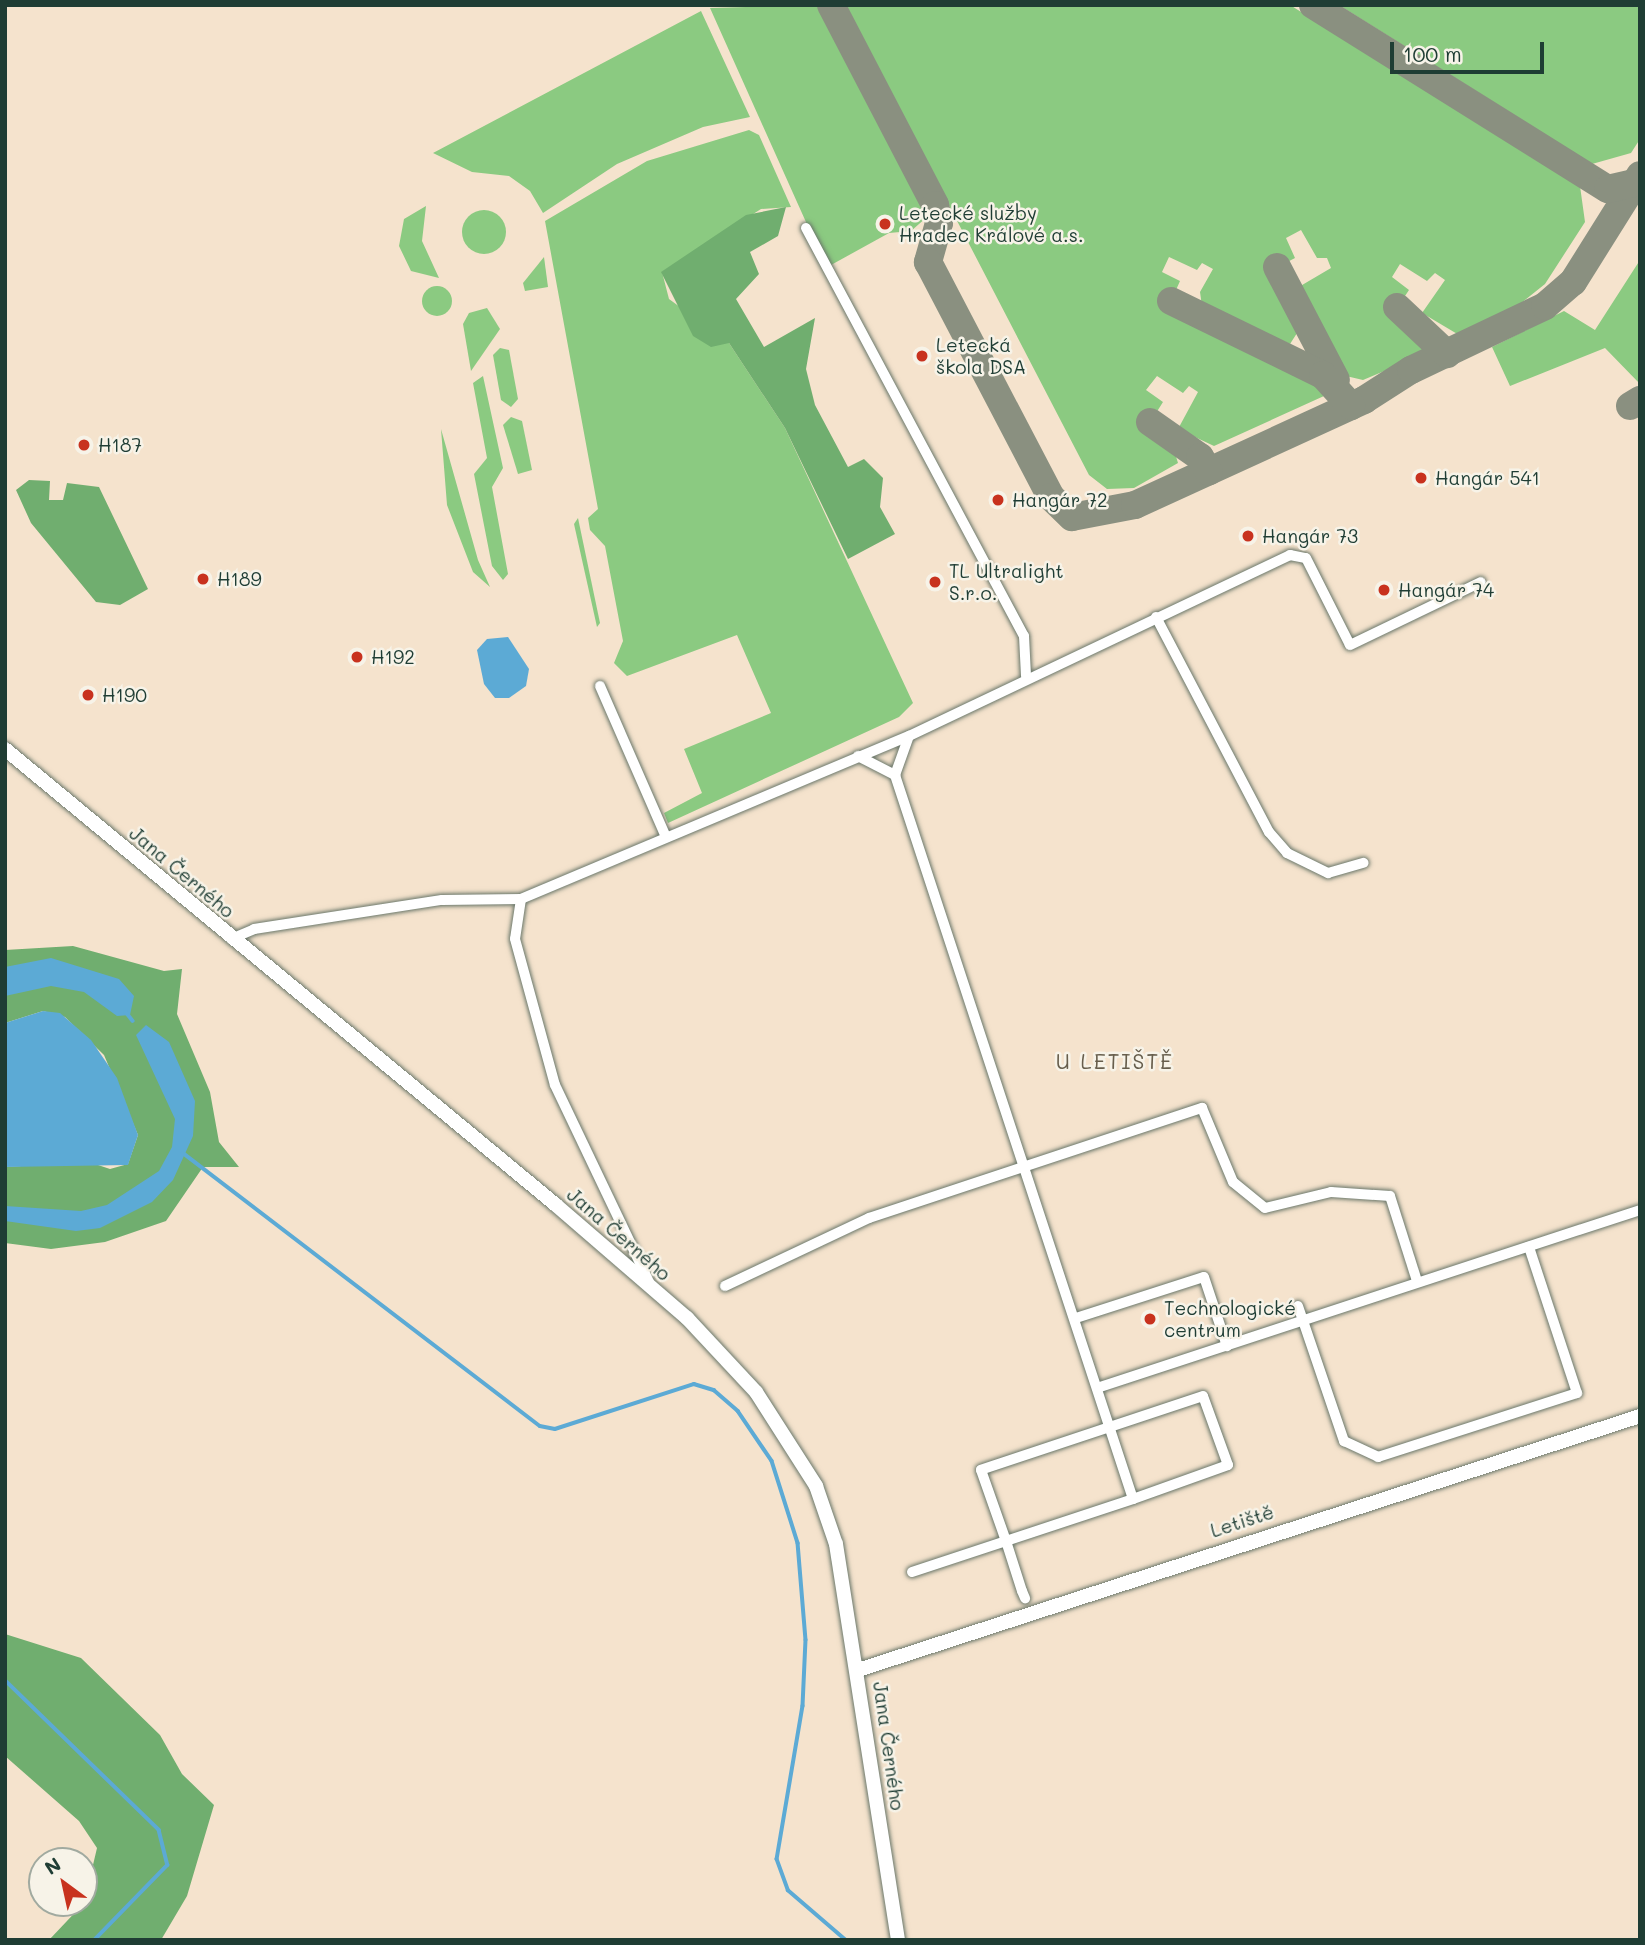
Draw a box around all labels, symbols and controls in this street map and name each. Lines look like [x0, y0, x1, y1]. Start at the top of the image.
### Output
scale bar [1393, 28, 1547, 72]
text: 100 m [1403, 40, 1462, 67]
place label: Letecké služby Hradec Králové a.s. [899, 202, 1084, 246]
marker: Letecké služby Hradec Králové a.s. [877, 216, 893, 232]
place label: Letecká škola DSA [936, 334, 1026, 378]
marker: Letecká škola DSA [914, 348, 930, 364]
place label: H187 [98, 434, 142, 456]
marker: H187 [76, 437, 92, 453]
place label: Hangár 541 [1435, 467, 1540, 489]
marker: Hangár 541 [1413, 470, 1429, 486]
place label: Hangár 72 [1012, 489, 1108, 511]
marker: Hangár 72 [990, 492, 1006, 508]
place label: Hangár 73 [1262, 525, 1358, 547]
marker: Hangár 73 [1240, 528, 1256, 544]
place label: TL Ultralight S.r.o. [949, 560, 1064, 604]
place label: H189 [217, 568, 262, 590]
marker: H189 [195, 571, 211, 587]
marker: TL Ultralight S.r.o. [927, 574, 943, 590]
place label: Hangár 74 [1398, 579, 1494, 601]
marker: Hangár 74 [1376, 582, 1392, 598]
place label: H192 [371, 646, 415, 668]
marker: H192 [349, 649, 365, 665]
place label: H190 [102, 684, 147, 706]
marker: H190 [80, 687, 96, 703]
street label: Jana Černého [125, 822, 239, 922]
district label: U LETIŠTĚ [1057, 1048, 1173, 1074]
street label: Jana Černého [563, 1183, 675, 1285]
place label: Technologické centrum [1164, 1297, 1296, 1341]
marker: Technologické centrum [1142, 1311, 1158, 1327]
street label: Letiště [1207, 1500, 1277, 1542]
street label: Jana Černého [869, 1680, 909, 1812]
north arrow [28, 1847, 98, 1917]
text: N [40, 1851, 65, 1880]

